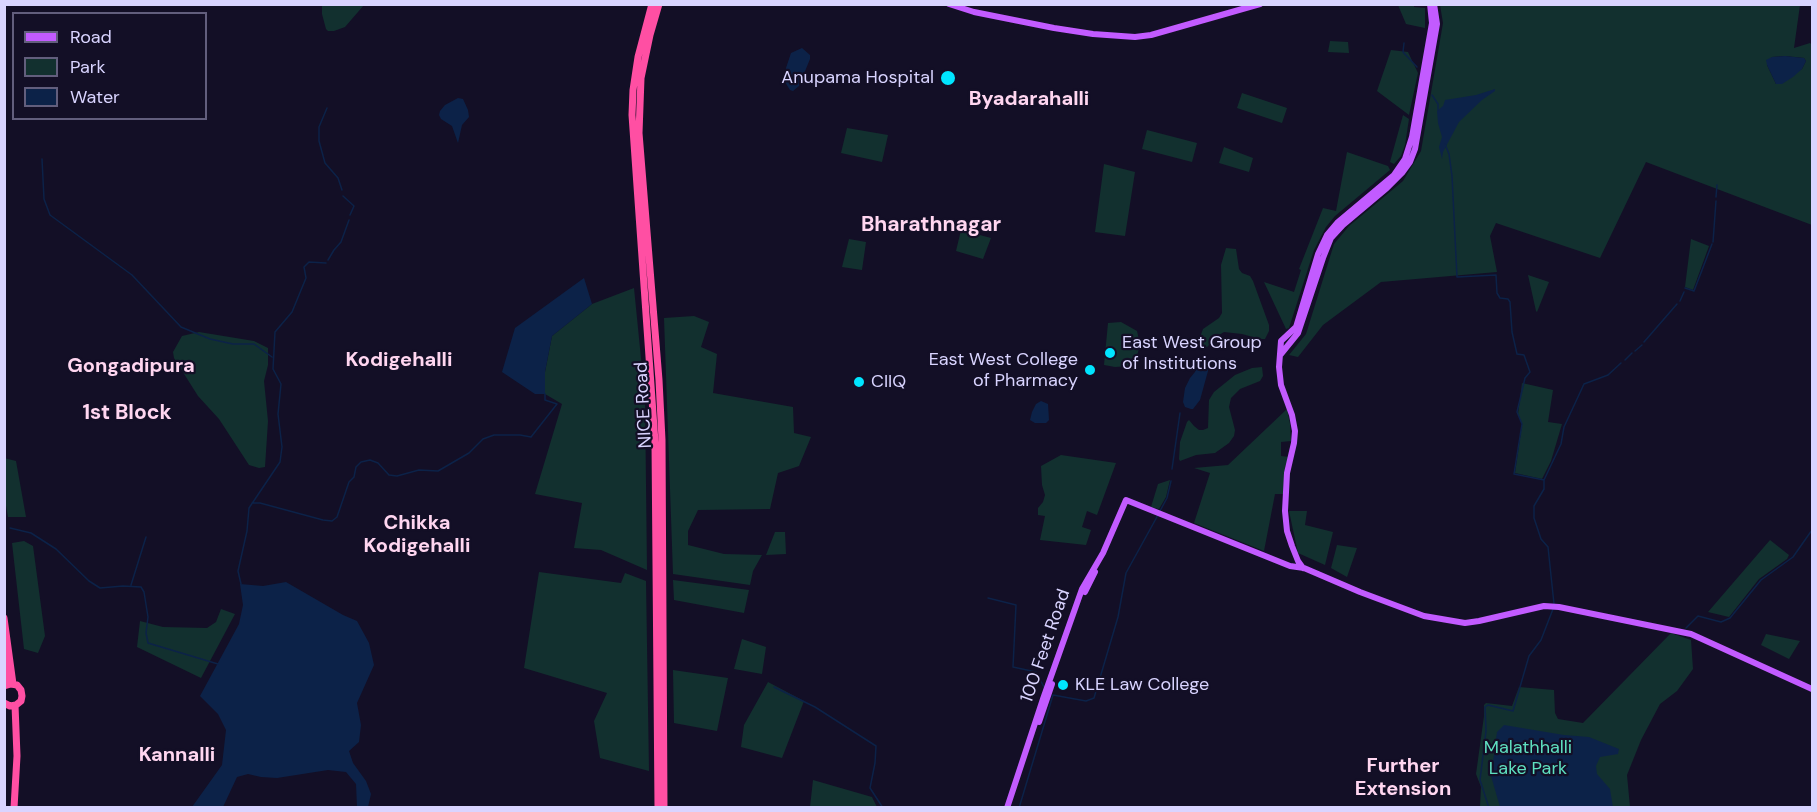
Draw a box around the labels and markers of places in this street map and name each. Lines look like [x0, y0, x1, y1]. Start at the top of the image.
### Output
place label: Anupama Hospital [781, 67, 934, 89]
marker: Anupama Hospital [939, 69, 957, 87]
place label: East West Group of Institutions [1122, 332, 1262, 374]
marker: East West Group of Institutions [1103, 346, 1117, 360]
place label: East West College of Pharmacy [929, 349, 1078, 392]
marker: East West College of Pharmacy [1083, 363, 1097, 377]
place label: CIIQ [871, 371, 906, 393]
marker: CIIQ [852, 375, 866, 389]
place label: KLE Law College [1075, 674, 1209, 696]
marker: KLE Law College [1056, 678, 1070, 692]

